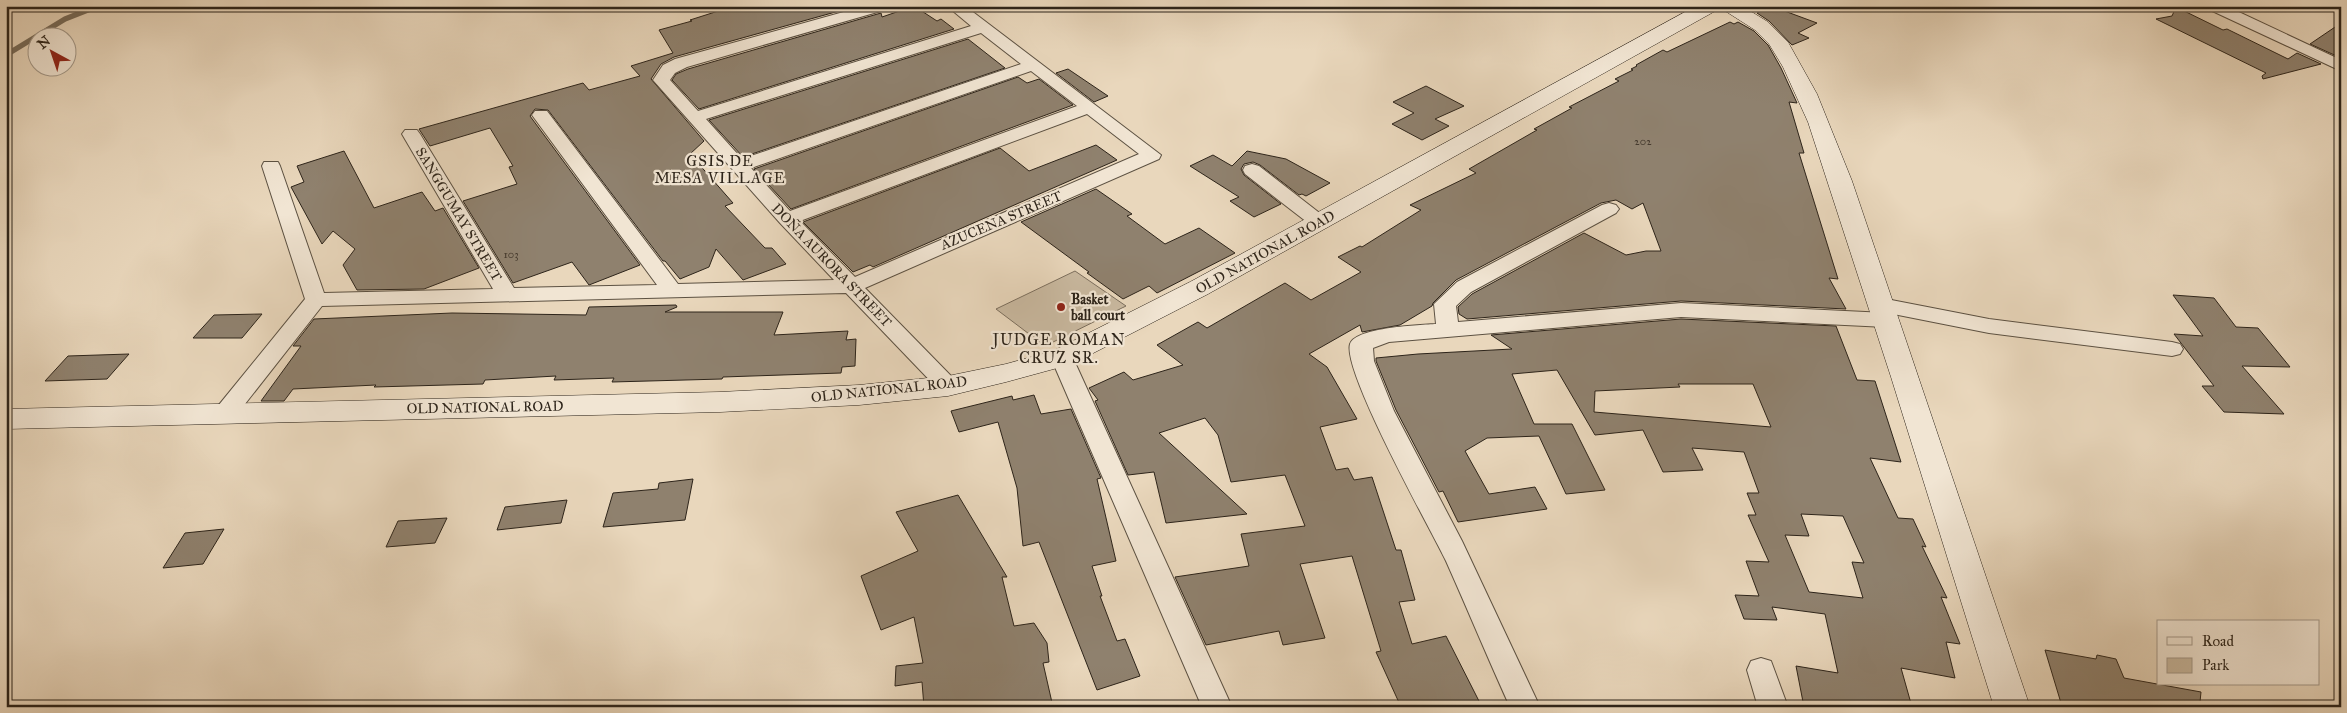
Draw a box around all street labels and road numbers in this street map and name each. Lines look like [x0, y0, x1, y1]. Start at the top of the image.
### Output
street label: SANGGUMAY STREET [412, 144, 506, 285]
street label: AZUCENA STREET [937, 187, 1065, 254]
street label: DOÑA AURORA STREET [768, 199, 896, 331]
street label: OLD NATIONAL ROAD [1193, 207, 1338, 298]
street label: OLD NATIONAL ROAD [810, 373, 968, 406]
street label: OLD NATIONAL ROAD [406, 398, 564, 417]

